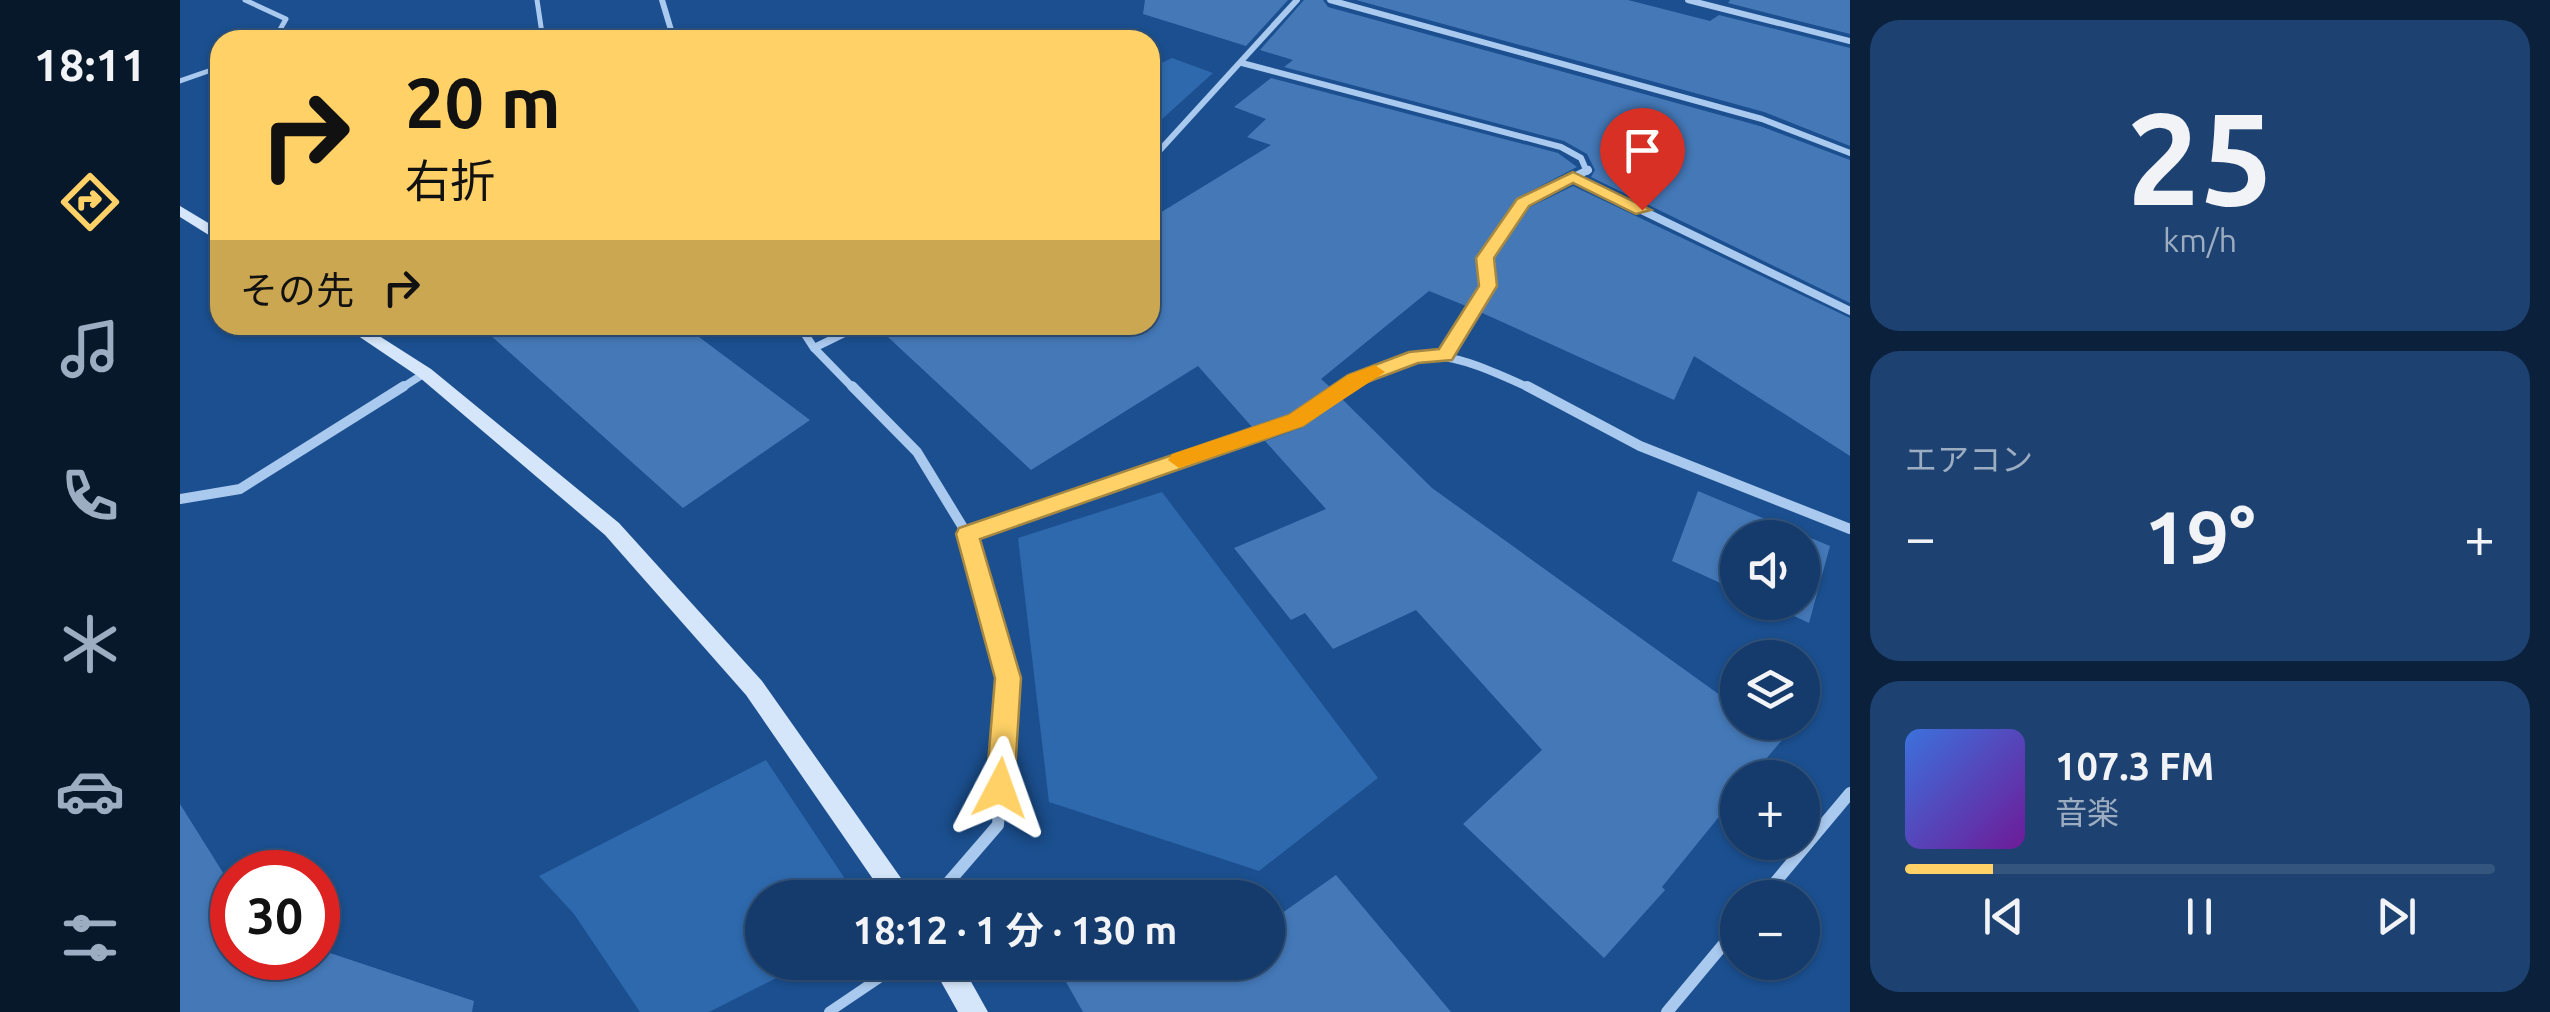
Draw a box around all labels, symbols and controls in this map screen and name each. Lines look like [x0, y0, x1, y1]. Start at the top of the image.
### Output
text: 18:11 [34, 39, 146, 90]
text: 20 m [405, 63, 561, 141]
icon: right [240, 70, 370, 200]
text: 25 [2127, 84, 2273, 230]
pin [1600, 108, 1685, 211]
icon: arrive [1615, 123, 1670, 178]
text: 右折 [405, 155, 495, 206]
icon: directions [55, 167, 125, 237]
text: km/h [2163, 222, 2237, 258]
icon: right [374, 260, 429, 315]
text: その先 [240, 269, 354, 311]
icon: music [55, 314, 125, 384]
text: エアコン [1905, 441, 2033, 477]
icon: phone [55, 461, 125, 531]
text: 19° [2144, 494, 2256, 578]
text: − [1905, 506, 1936, 567]
text: + [2464, 506, 2495, 567]
map controls [1720, 520, 1820, 980]
button: sound [1720, 520, 1820, 620]
icon: climate [55, 609, 125, 679]
button: layers [1720, 640, 1820, 740]
position arrow [948, 736, 1052, 840]
text: 107.3 FM [2055, 745, 2214, 787]
icon: car [55, 756, 125, 826]
button: + [1720, 760, 1820, 860]
text: 音楽 [2055, 794, 2119, 830]
speed limit sign: 30 [210, 850, 340, 980]
button: − [1720, 880, 1820, 980]
icon: previous [1976, 889, 2031, 944]
icon: pause [2172, 889, 2227, 944]
icon: next [2369, 889, 2424, 944]
icon: filters [55, 903, 125, 973]
text: 18:12 · 1 分 · 130 m [853, 909, 1177, 951]

